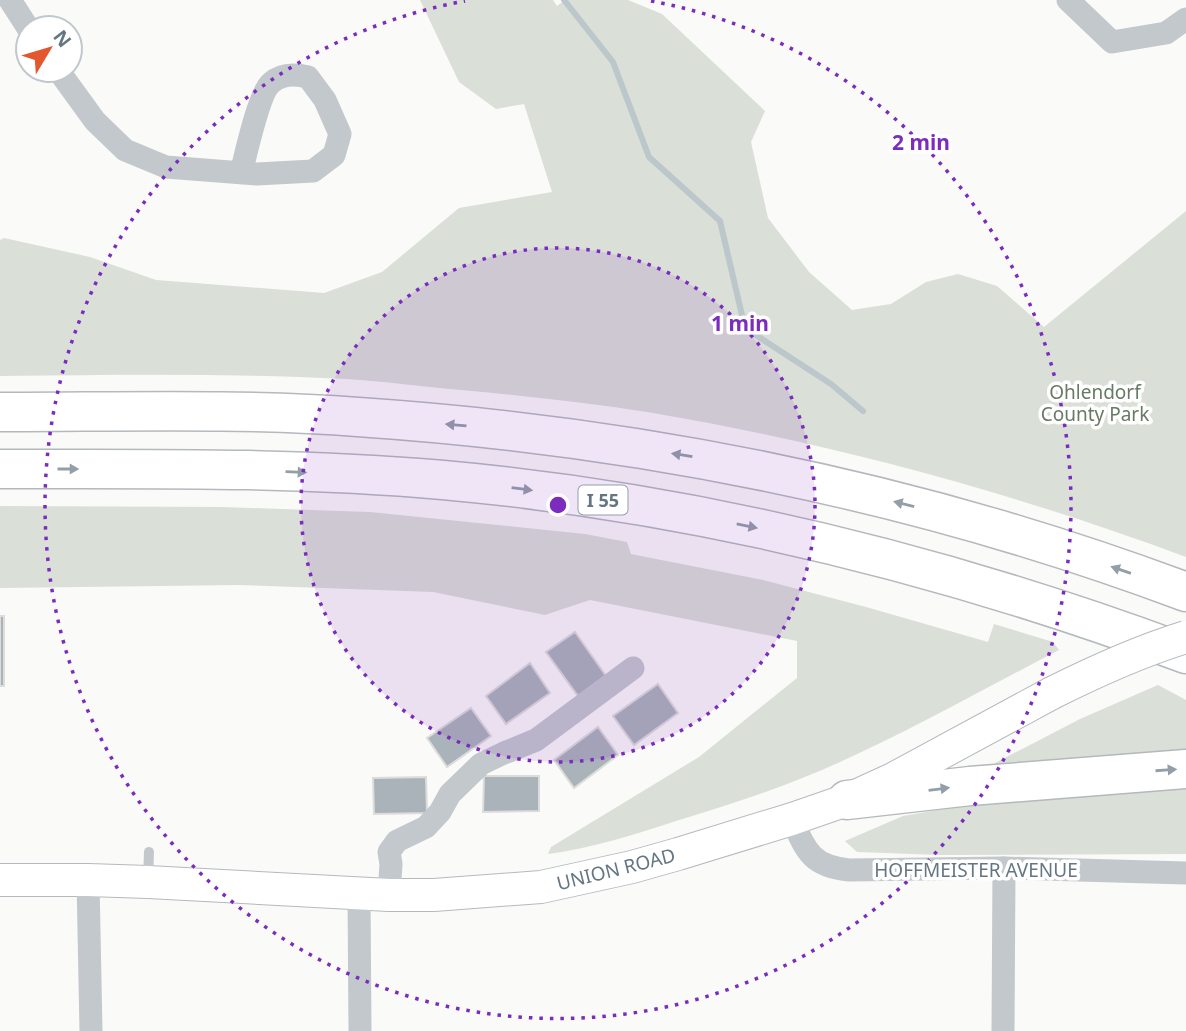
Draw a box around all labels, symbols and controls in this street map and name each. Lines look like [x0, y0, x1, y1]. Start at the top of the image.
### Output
north arrow [14, 14, 84, 84]
text: N [47, 24, 77, 53]
text: 2 min [892, 128, 950, 156]
text: 1 min [711, 309, 769, 337]
park label: Ohlendorf County Park [1041, 379, 1149, 427]
one-way arrow [445, 419, 467, 430]
one-way arrow [671, 449, 693, 460]
one-way arrow [57, 463, 79, 475]
one-way arrow [285, 466, 307, 477]
one-way arrow [512, 484, 534, 495]
road number: I 55 [578, 486, 628, 514]
centre of rings [546, 493, 570, 517]
one-way arrow [893, 498, 915, 509]
one-way arrow [736, 521, 758, 532]
one-way arrow [1111, 564, 1132, 575]
one-way arrow [1155, 765, 1177, 776]
one-way arrow [928, 784, 950, 795]
street label: UNION ROAD [554, 842, 678, 896]
street label: HOFFMEISTER AVENUE [874, 857, 1078, 883]

